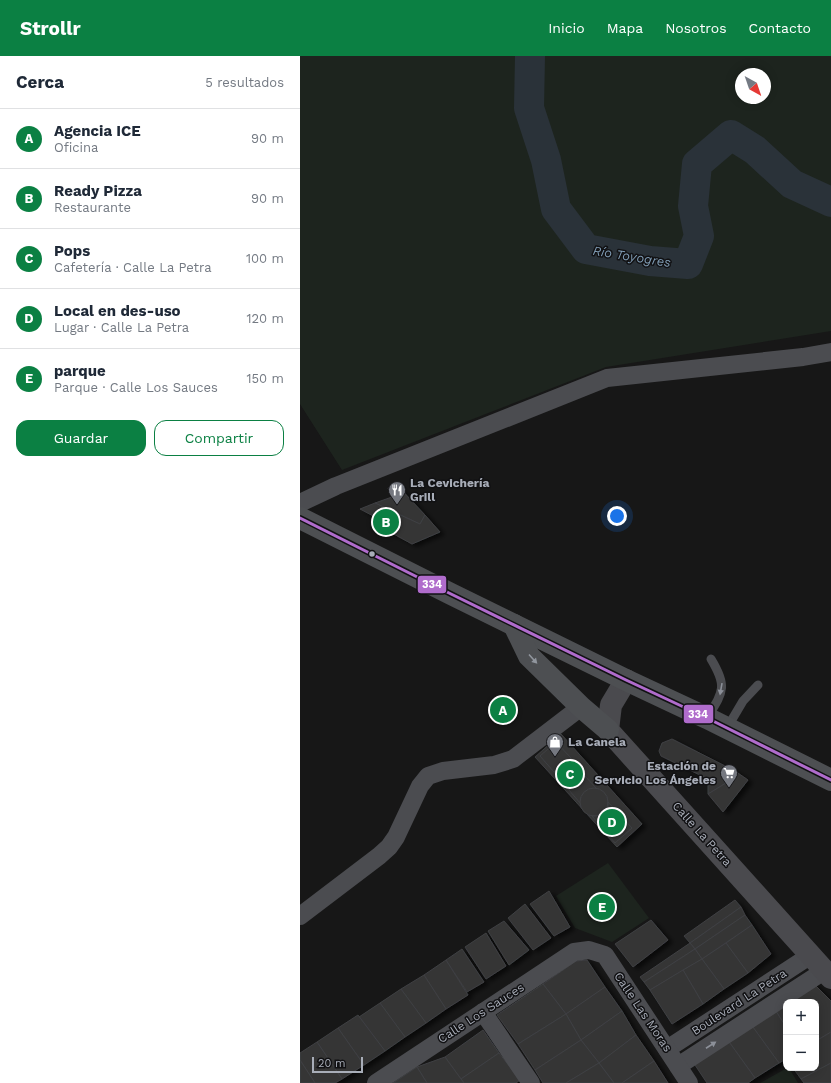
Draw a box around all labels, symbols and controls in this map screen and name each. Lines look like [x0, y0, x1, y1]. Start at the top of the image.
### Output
text: Strollr [20, 17, 81, 40]
text: Inicio [548, 20, 585, 36]
text: Mapa [607, 20, 643, 36]
text: Nosotros [665, 20, 727, 36]
text: Contacto [749, 20, 811, 36]
north arrow [735, 68, 771, 104]
text: Cerca [16, 72, 64, 92]
text: 5 resultados [205, 75, 284, 90]
text: Agencia ICE [54, 122, 141, 140]
text: A [25, 131, 33, 146]
text: 90 m [251, 131, 284, 146]
text: Oficina [54, 140, 98, 155]
text: Ready Pizza [54, 182, 142, 200]
text: B [25, 191, 33, 206]
text: 90 m [251, 191, 284, 206]
text: Restaurante [54, 200, 131, 215]
text: Pops [54, 242, 90, 260]
water label: Río Toyogres [592, 243, 672, 270]
text: C [25, 251, 33, 266]
text: 100 m [246, 251, 284, 266]
text: Cafetería · Calle La Petra [54, 260, 212, 275]
text: Local en des-uso [54, 302, 181, 320]
text: D [24, 311, 34, 326]
text: 120 m [246, 311, 284, 326]
text: Lugar · Calle La Petra [54, 320, 189, 335]
text: parque [54, 362, 106, 380]
text: E [25, 371, 33, 386]
text: 150 m [246, 371, 284, 386]
text: Parque · Calle Los Sauces [54, 380, 218, 395]
button: Guardar [16, 420, 146, 456]
button: Compartir [154, 420, 284, 456]
place label: La Cevichería Grill [410, 476, 489, 504]
restaurant icon: La Cevichería Grill [387, 480, 407, 505]
your location [607, 506, 627, 526]
pin: B [373, 507, 399, 537]
unlabelled marker [367, 549, 377, 559]
line badge: 334 [417, 575, 447, 594]
text: 334 [422, 578, 442, 591]
one-way arrow [528, 654, 537, 664]
one-way arrow [718, 683, 724, 695]
pin: A [490, 695, 516, 725]
line badge: 334 [683, 704, 714, 724]
text: 334 [688, 708, 708, 721]
shop icon: La Canela [545, 732, 565, 757]
place label: La Canela [568, 735, 626, 749]
pin: C [557, 759, 583, 789]
place label: Estación de Servicio Los Ángeles [595, 759, 717, 787]
supermarket icon: Estación de Servicio Los Ángeles [719, 763, 739, 788]
street label: Calle La Petra [669, 799, 735, 869]
pin: D [599, 807, 625, 837]
pin: E [589, 892, 615, 922]
street label: Boulevard La Petra [689, 966, 789, 1038]
street label: Calle Las Moras [611, 970, 675, 1054]
street label: Calle Los Sauces [435, 980, 527, 1046]
map controls [783, 999, 819, 1071]
button: + [783, 999, 819, 1035]
button: − [783, 1035, 819, 1071]
one-way arrow [705, 1041, 716, 1048]
scale bar [312, 1055, 363, 1074]
text: 20 m [318, 1057, 346, 1070]

